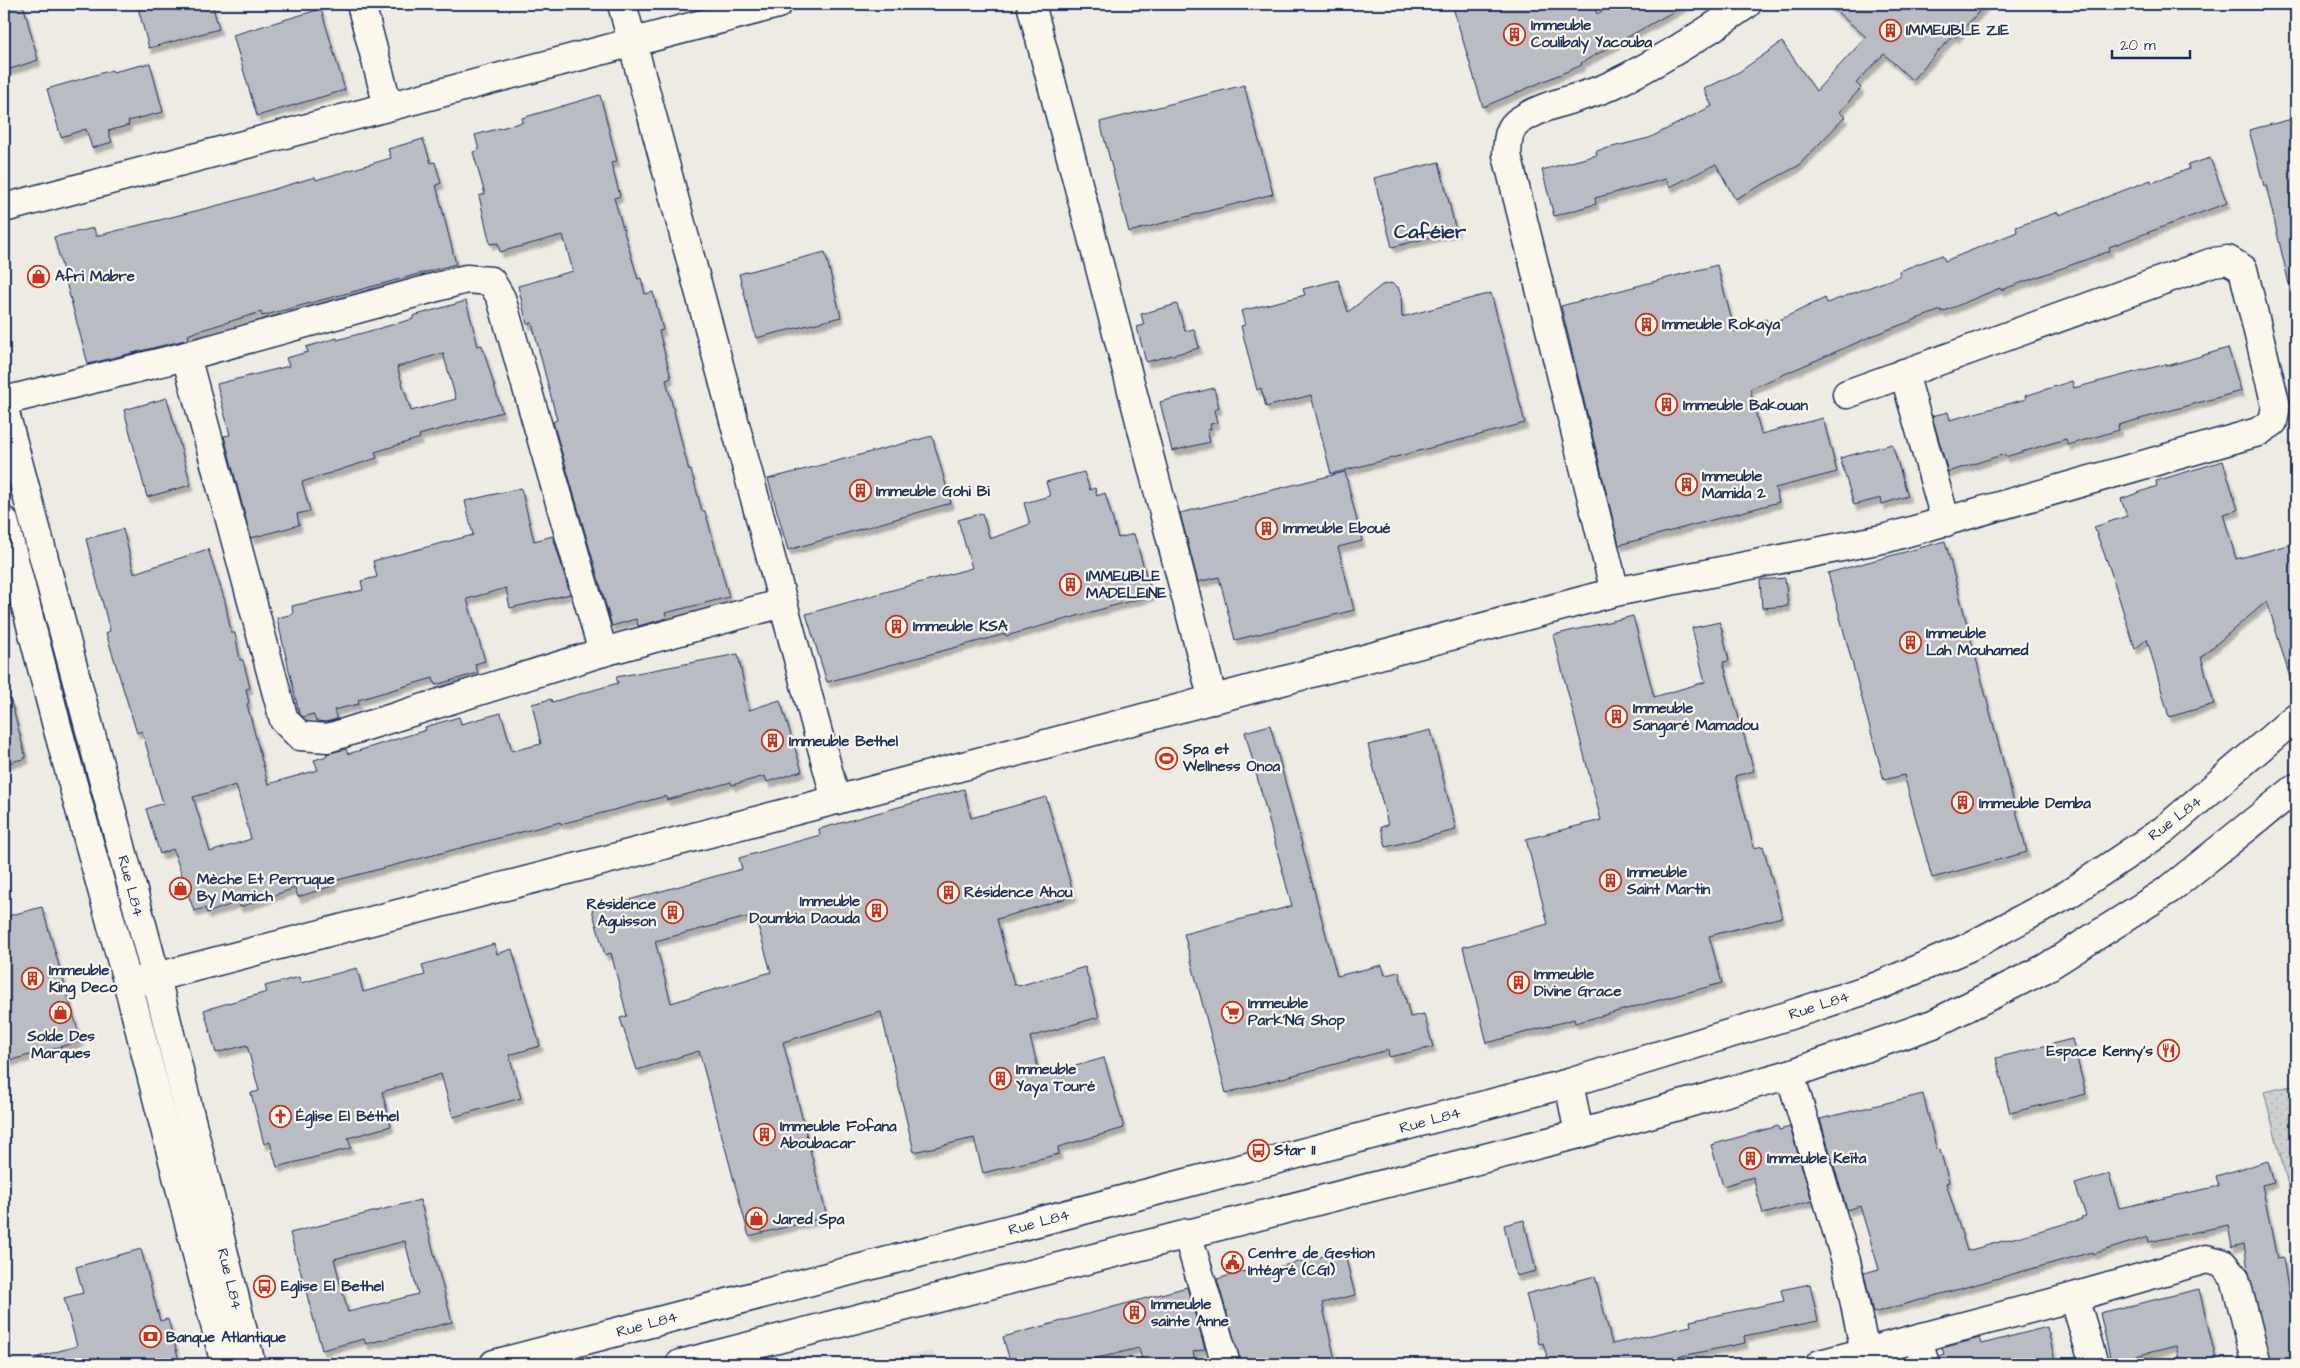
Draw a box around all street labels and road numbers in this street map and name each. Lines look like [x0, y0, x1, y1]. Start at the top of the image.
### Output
street label: Rue L84 [2144, 791, 2207, 846]
street label: Rue L84 [112, 853, 149, 919]
street label: Rue L84 [1786, 986, 1852, 1025]
street label: Rue L84 [1397, 1102, 1463, 1139]
street label: Rue L84 [1006, 1204, 1072, 1241]
street label: Rue L84 [212, 1246, 247, 1312]
street label: Rue L84 [614, 1306, 680, 1343]

